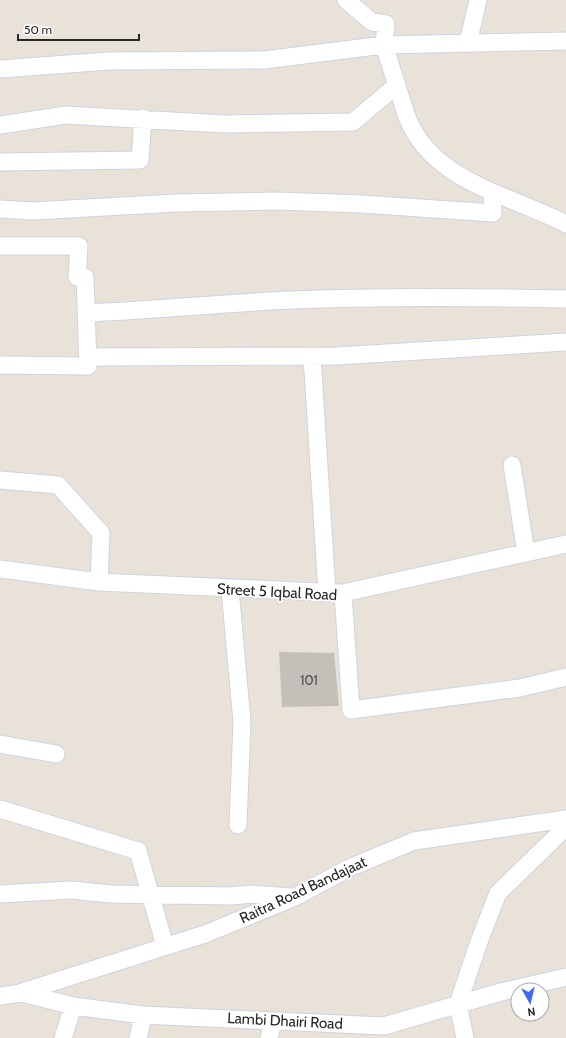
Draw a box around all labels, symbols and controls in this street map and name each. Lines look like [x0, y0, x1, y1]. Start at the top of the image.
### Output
scale bar [18, 16, 139, 42]
text: 50 m [24, 22, 52, 37]
street label: Street 5 Iqbal Road [216, 580, 338, 604]
house number: 101 [300, 672, 318, 688]
street label: Raitra Road Bandajaat [237, 853, 369, 927]
north arrow [510, 982, 550, 1022]
text: N [527, 1004, 536, 1019]
street label: Lambi Dhairi Road [227, 1009, 343, 1033]

